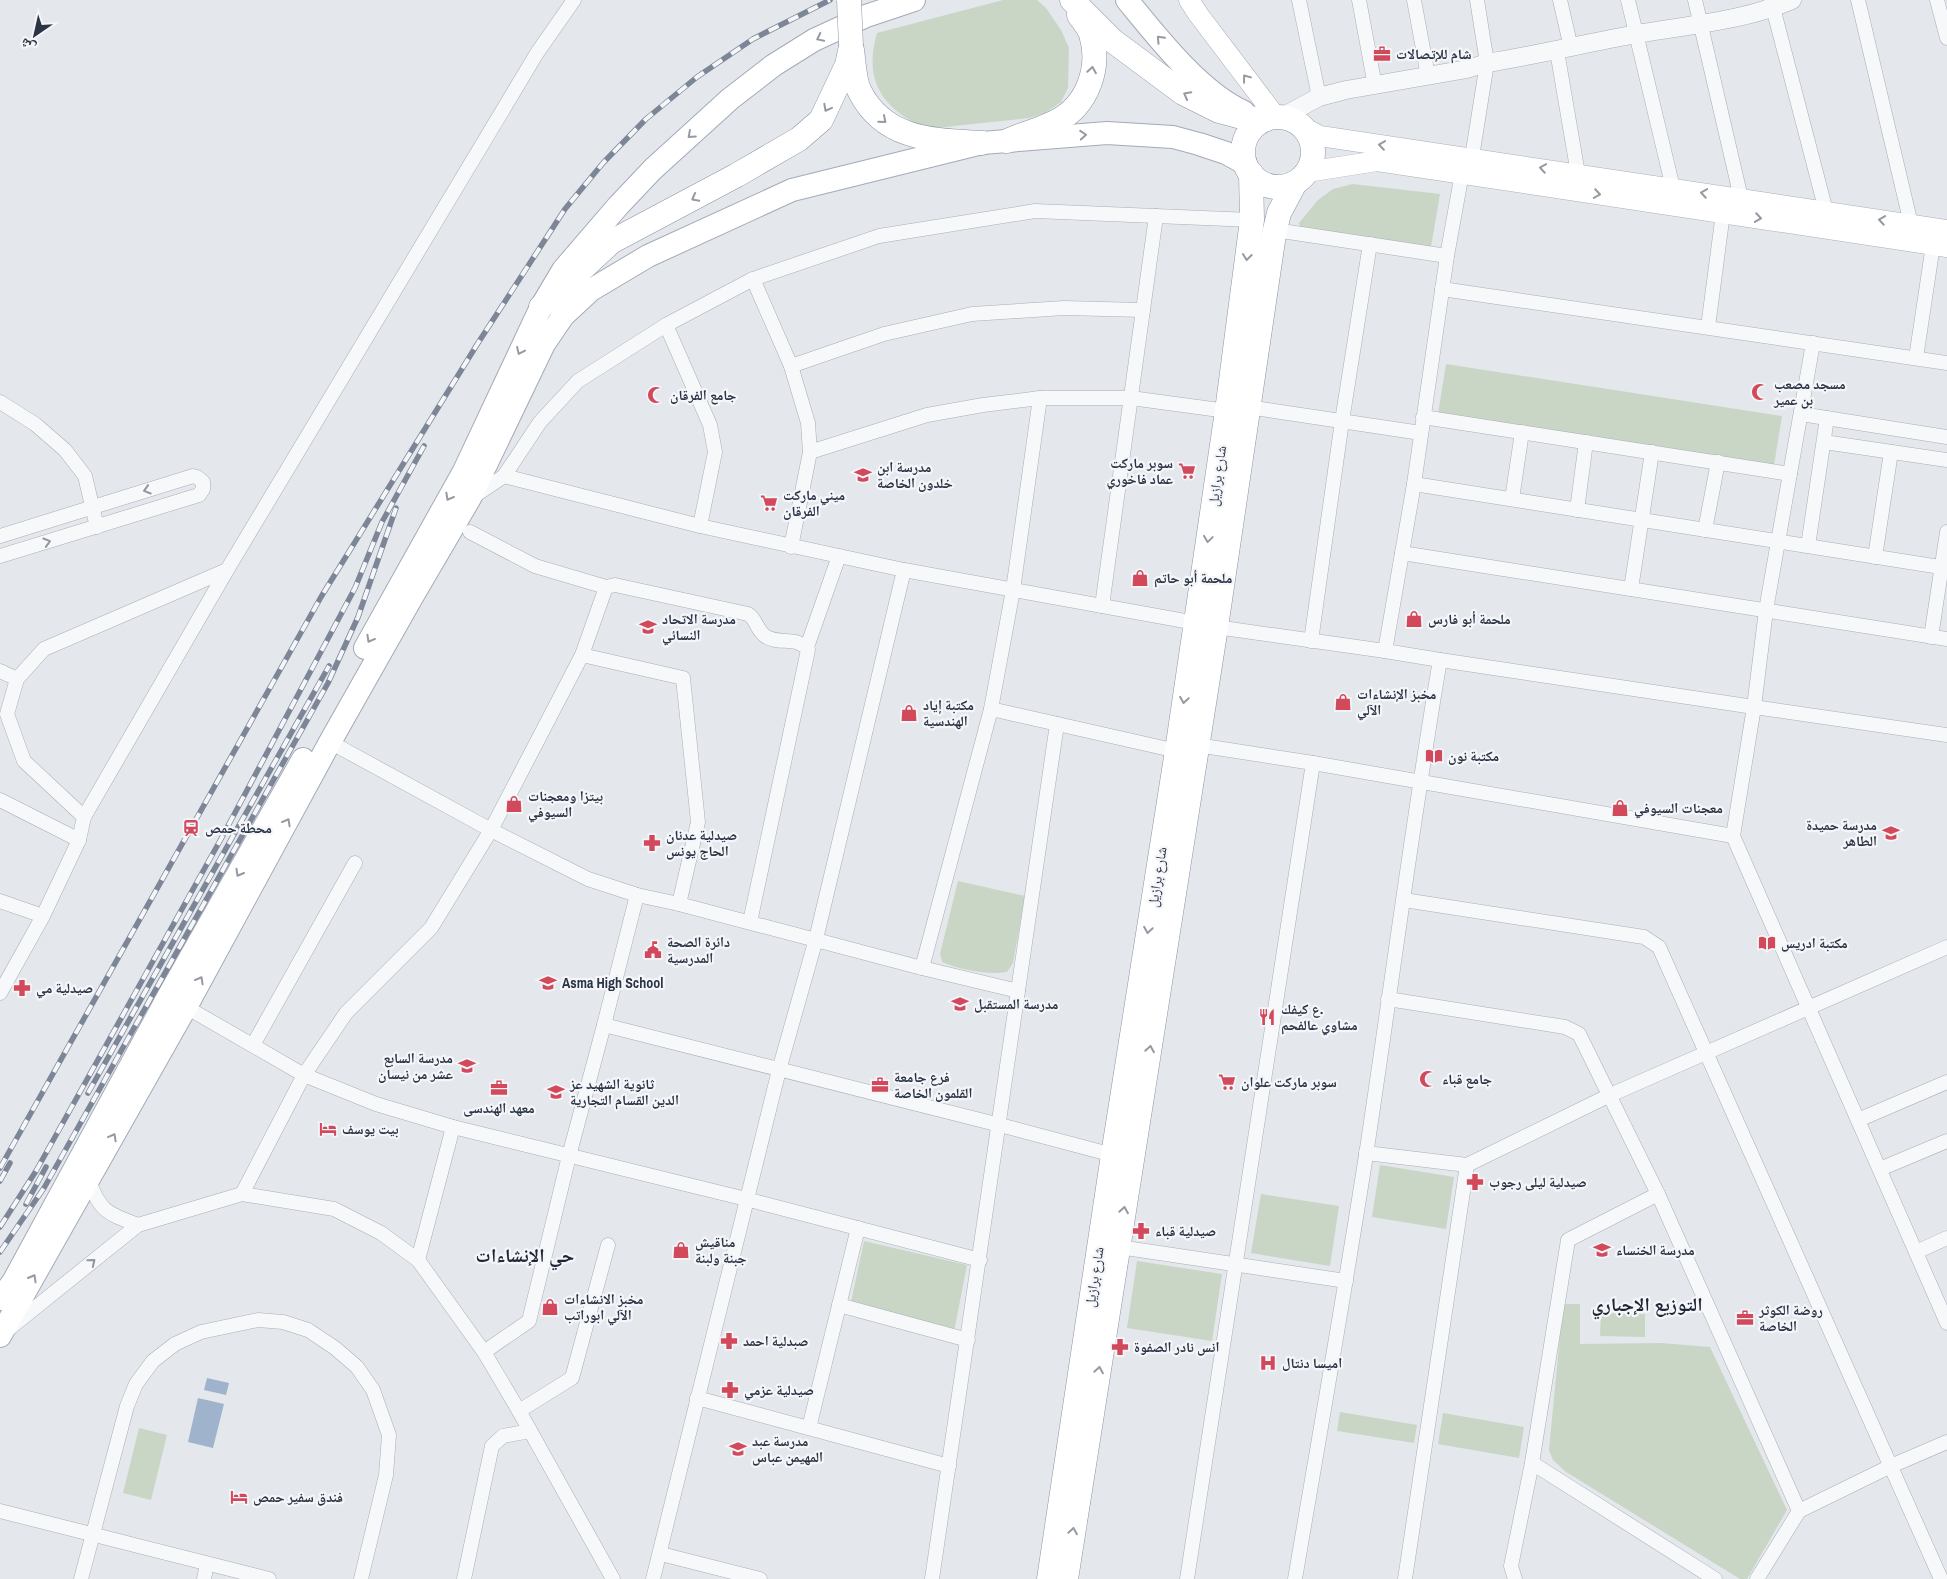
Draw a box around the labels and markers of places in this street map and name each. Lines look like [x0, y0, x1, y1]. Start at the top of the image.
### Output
office icon: شام للإتصالات [1372, 44, 1392, 64]
place label: شام للإتصالات [1396, 45, 1472, 64]
place label: مسجد مصعب بن عمير [1773, 375, 1846, 409]
mosque icon: مسجد مصعب بن عمير [1750, 382, 1770, 402]
mosque icon: جامع الفرقان [646, 385, 666, 405]
place label: جامع الفرقان [670, 386, 736, 405]
place label: سوبر ماركت عماد فاخوري [1107, 454, 1173, 490]
place label: مدرسة ابن خلدون الخاصة [877, 458, 953, 492]
supermarket icon: سوبر ماركت عماد فاخوري [1177, 461, 1197, 481]
school or university icon: مدرسة ابن خلدون الخاصة [853, 465, 873, 485]
place label: ميني ماركت الفرقان [783, 486, 845, 520]
supermarket icon: ميني ماركت الفرقان [759, 493, 779, 513]
shop icon: ملحمة أبو حاتم [1130, 568, 1150, 588]
place label: ملحمة أبو حاتم [1154, 569, 1232, 588]
shop icon: ملحمة أبو فارس [1404, 609, 1424, 629]
place label: مدرسة الاتحاد النسائي [662, 610, 736, 646]
place label: ملحمة أبو فارس [1428, 610, 1511, 628]
school or university icon: مدرسة الاتحاد النسائي [638, 617, 658, 637]
place label: مخبز الإنشاءات الآلي [1357, 685, 1436, 721]
shop icon: مخبز الإنشاءات الآلي [1333, 692, 1353, 712]
place label: مكتبة إياد الهندسية [923, 696, 974, 730]
shop icon: مكتبة إياد الهندسية [899, 703, 919, 723]
library icon: مكتبة نون [1424, 746, 1444, 766]
place label: مكتبة نون [1448, 747, 1499, 765]
place label: بيتزا ومعجنات السيوفي [528, 787, 603, 823]
shop icon: بيتزا ومعجنات السيوفي [504, 794, 524, 814]
shop icon: معجنات السيوفي [1610, 798, 1630, 818]
place label: معجنات السيوفي [1634, 799, 1723, 819]
place label: مدرسة حميدة الطاهر [1806, 816, 1877, 850]
station icon: محطة حمص [181, 818, 201, 838]
place label: محطة حمص [205, 819, 272, 837]
school or university icon: مدرسة حميدة الطاهر [1881, 823, 1901, 843]
place label: صيدلية عدنان الحاج يونس [666, 826, 737, 860]
pharmacy icon: صيدلية عدنان الحاج يونس [642, 833, 662, 853]
place label: دائرة الصحة المدرسية [667, 933, 730, 967]
library icon: مكتبة ادريس [1757, 933, 1777, 953]
place label: مكتبة ادريس [1781, 934, 1848, 952]
public building icon: دائرة الصحة المدرسية [643, 940, 663, 960]
school or university icon: Asma High School [538, 973, 558, 993]
place label: Asma High School [562, 974, 663, 992]
pharmacy icon: صيدلية مي [12, 978, 32, 998]
place label: صيدلية مي [36, 979, 93, 999]
school or university icon: مدرسة المستقبل [950, 994, 970, 1014]
place label: مدرسة المستقبل [974, 995, 1058, 1013]
place label: ع كيفك. مشاوي عالفحم [1281, 1000, 1358, 1036]
restaurant icon: ع كيفك. مشاوي عالفحم [1257, 1007, 1277, 1027]
place label: مدرسة السابع عشر من نيسان [378, 1049, 453, 1083]
school or university icon: مدرسة السابع عشر من نيسان [457, 1056, 477, 1076]
place label: فرع جامعة القلمون الخاصة [894, 1068, 972, 1102]
mosque icon: جامع قباء [1418, 1069, 1438, 1089]
place label: جامع قباء [1442, 1070, 1492, 1089]
supermarket icon: سوبر ماركت علوان [1217, 1072, 1237, 1092]
place label: سوبر ماركت علوان [1241, 1073, 1337, 1091]
place label: ثانوية الشهيد عز الدين القسام التجارية [569, 1075, 679, 1110]
office icon: فرع جامعة القلمون الخاصة [870, 1075, 890, 1095]
office icon: معهد الهندسى [489, 1078, 509, 1098]
school or university icon: ثانوية الشهيد عز الدين القسام التجارية [546, 1082, 566, 1102]
place label: معهد الهندسى [463, 1099, 535, 1117]
hotel icon: بيت يوسف [318, 1119, 338, 1139]
place label: بيت يوسف [342, 1120, 399, 1138]
pharmacy icon: صيدلية ليلى رجوب [1465, 1172, 1485, 1192]
place label: صيدلية ليلى رجوب [1489, 1173, 1587, 1191]
pharmacy icon: صيدلية قباء [1131, 1221, 1151, 1241]
place label: صيدلية قباء [1155, 1222, 1216, 1240]
place label: مناقيش جبنة ولبنة [695, 1233, 747, 1267]
shop icon: مناقيش جبنة ولبنة [671, 1240, 691, 1260]
school or university icon: مدرسة الخنساء [1592, 1240, 1612, 1260]
place label: مدرسة الخنساء [1616, 1241, 1695, 1259]
place label: مخبز الانشاءات الآلي ابوراتب [564, 1290, 643, 1326]
shop icon: مخبز الانشاءات الآلي ابوراتب [540, 1297, 560, 1317]
place label: روضة الكوثر الخاصة [1758, 1301, 1823, 1335]
office icon: روضة الكوثر الخاصة [1735, 1308, 1755, 1328]
pharmacy icon: صبدلية احمد [719, 1331, 739, 1351]
place label: صبدلية احمد [743, 1332, 808, 1350]
pharmacy icon: انس نادر الصفوة [1110, 1337, 1130, 1357]
place label: انس نادر الصفوة [1134, 1338, 1219, 1356]
hospital icon: اميسا دنتال [1258, 1353, 1278, 1373]
place label: اميسا دنتال [1282, 1354, 1342, 1372]
pharmacy icon: صيدلية عزمي [720, 1380, 740, 1400]
place label: صيدلية عزمي [744, 1381, 814, 1401]
place label: مدرسة عبد المهيمن عباس [752, 1432, 823, 1466]
school or university icon: مدرسة عبد المهيمن عباس [728, 1439, 748, 1459]
hotel icon: فندق سفير حمص [229, 1487, 249, 1507]
place label: فندق سفير حمص [253, 1488, 343, 1506]

